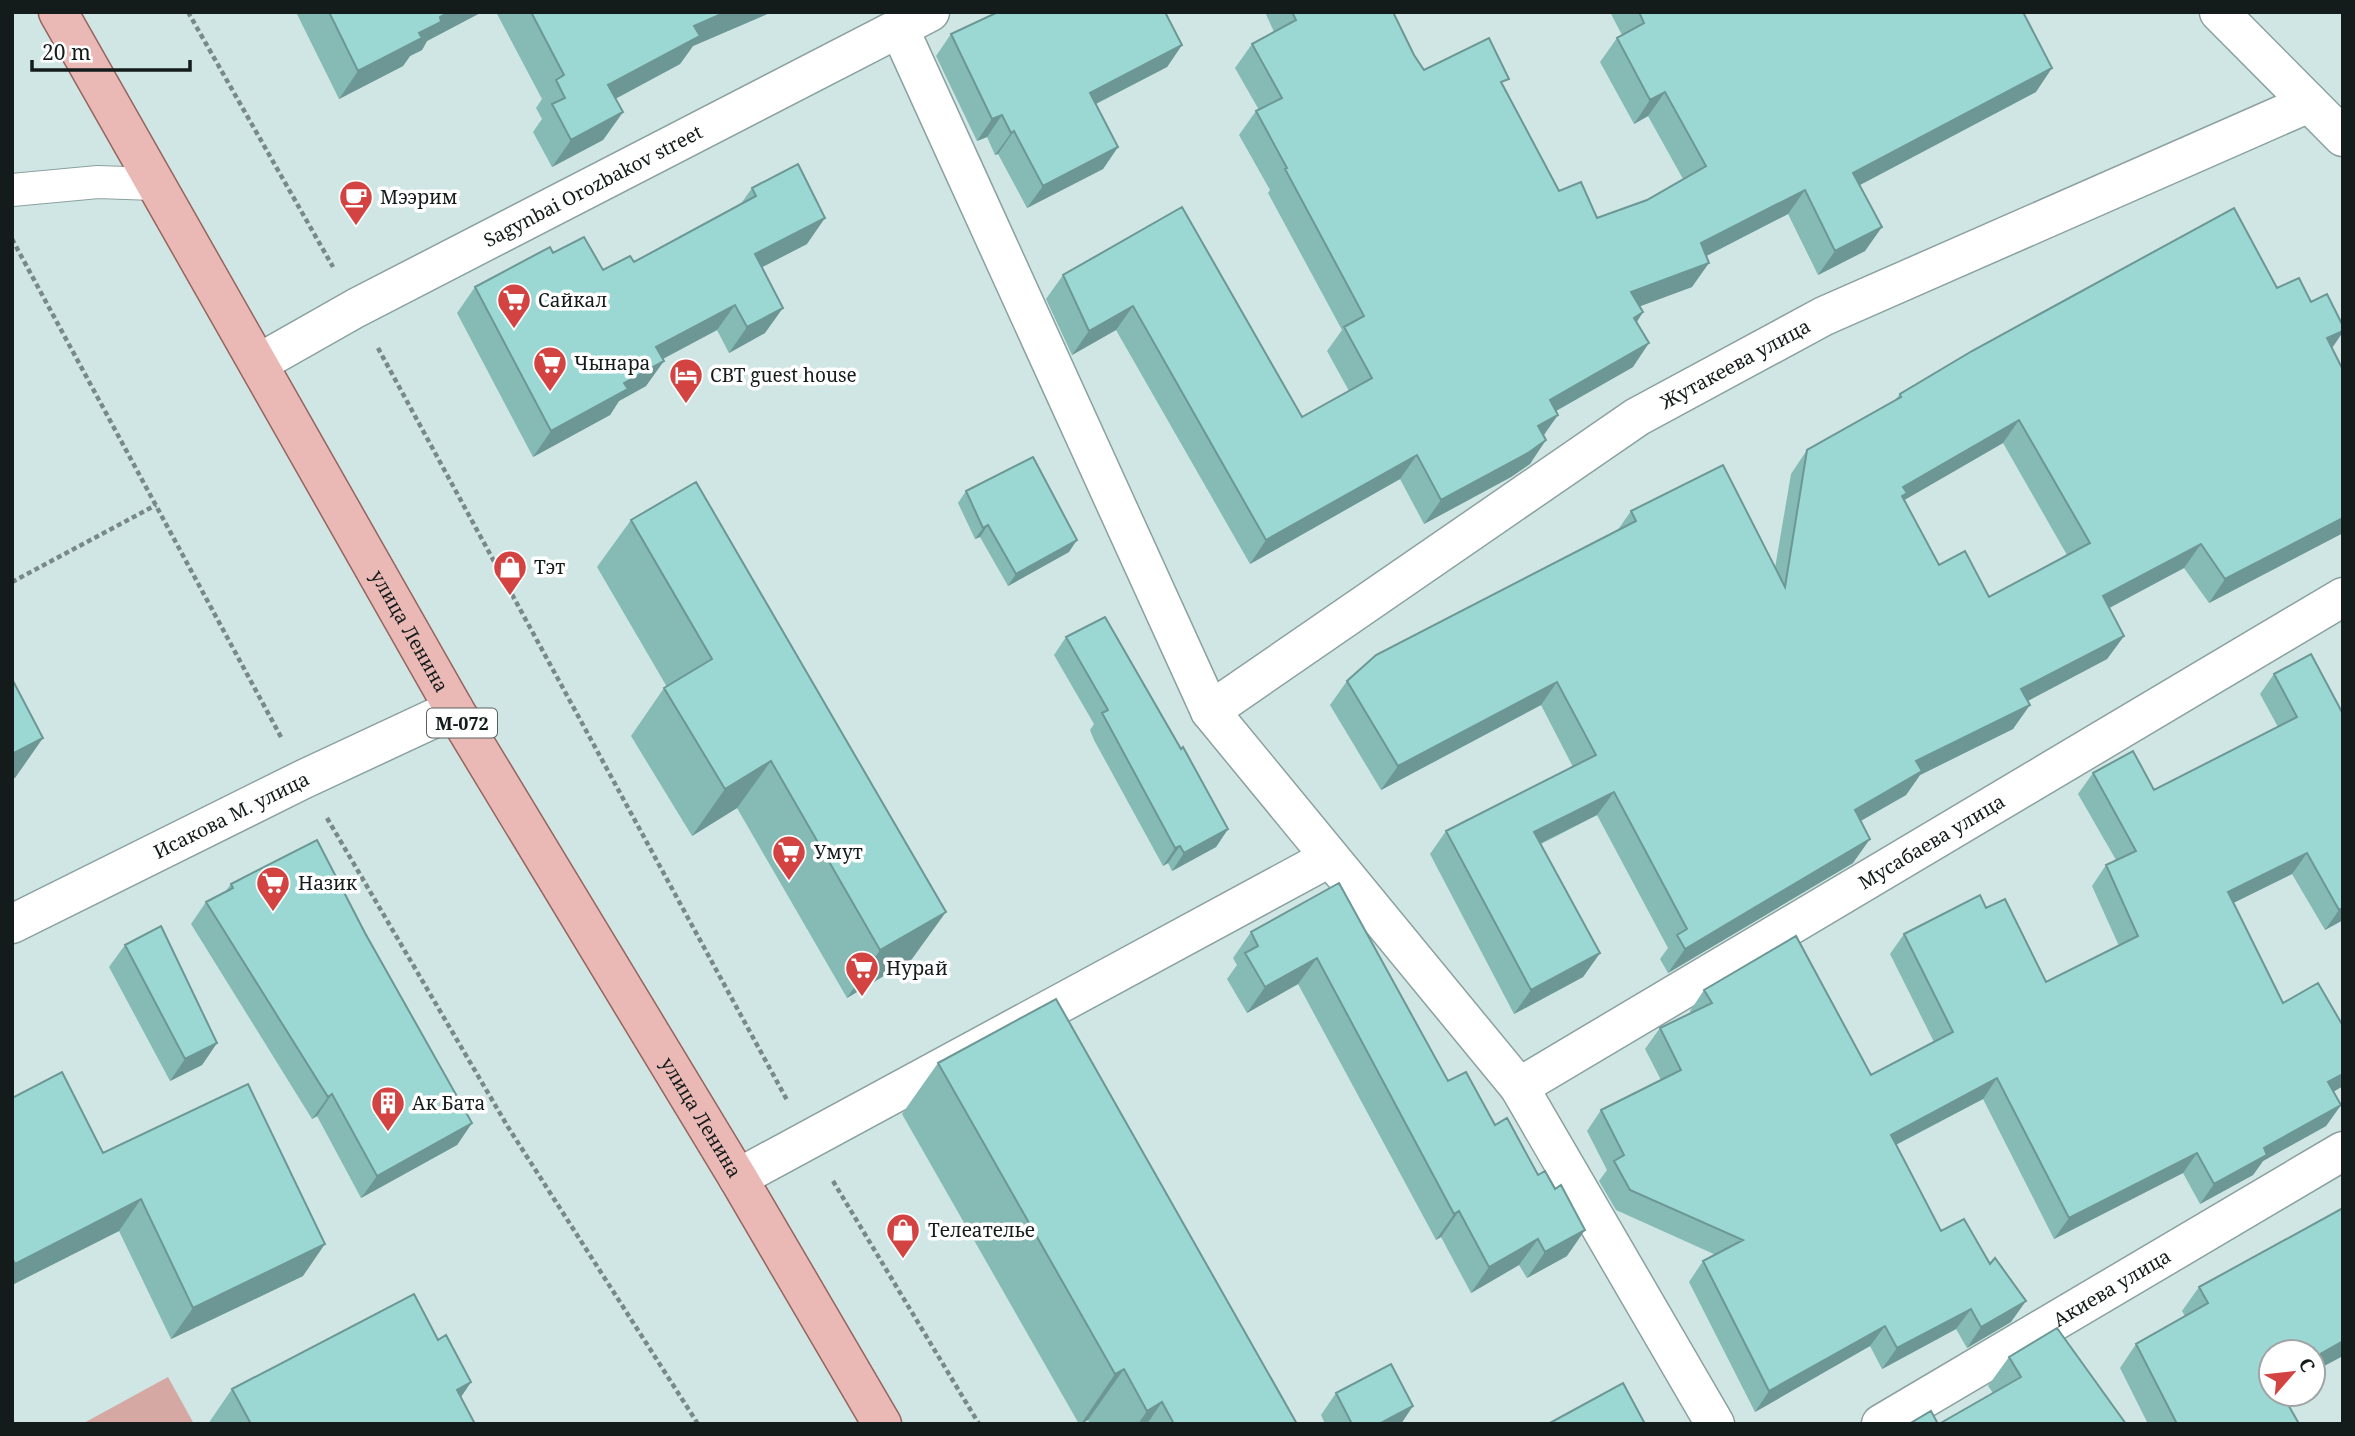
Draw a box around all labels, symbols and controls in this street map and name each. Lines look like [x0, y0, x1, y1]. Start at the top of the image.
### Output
scale bar [32, 28, 189, 72]
text: 20 m [42, 38, 91, 66]
street label: Sagynbai Orozbakov street [479, 119, 707, 253]
cafe icon: Мээрим [337, 178, 375, 227]
place label: Мээрим [380, 184, 458, 210]
supermarket icon: Сайкал [495, 281, 533, 330]
place label: Сайкал [538, 287, 607, 313]
street label: Жутакеева улица [1655, 313, 1815, 416]
supermarket icon: Чынара [531, 344, 569, 393]
place label: Чынара [574, 350, 650, 376]
hotel icon: CBT guest house [667, 356, 705, 405]
place label: CBT guest house [710, 362, 857, 388]
shop icon: Тэт [491, 548, 529, 597]
place label: Тэт [534, 554, 565, 580]
street label: улица Ленина [365, 565, 455, 697]
road number: М-072 [427, 708, 497, 738]
street label: Исакова М. улица [149, 765, 314, 865]
street label: Мусабаева улица [1853, 788, 2010, 895]
supermarket icon: Умут [770, 833, 808, 882]
place label: Умут [814, 839, 863, 865]
supermarket icon: Назик [254, 864, 292, 913]
place label: Назик [298, 870, 358, 896]
supermarket icon: Нурай [843, 949, 881, 998]
place label: Нурай [886, 955, 948, 981]
street label: улица Ленина [655, 1052, 748, 1183]
building icon: Ак Бата [369, 1084, 407, 1133]
place label: Ак Бата [412, 1090, 485, 1116]
shop icon: Телеателье [884, 1211, 922, 1260]
place label: Телеателье [928, 1217, 1035, 1243]
street label: Акиева улица [2048, 1243, 2175, 1333]
north arrow [2257, 1338, 2327, 1408]
text: С [2293, 1353, 2321, 1377]

